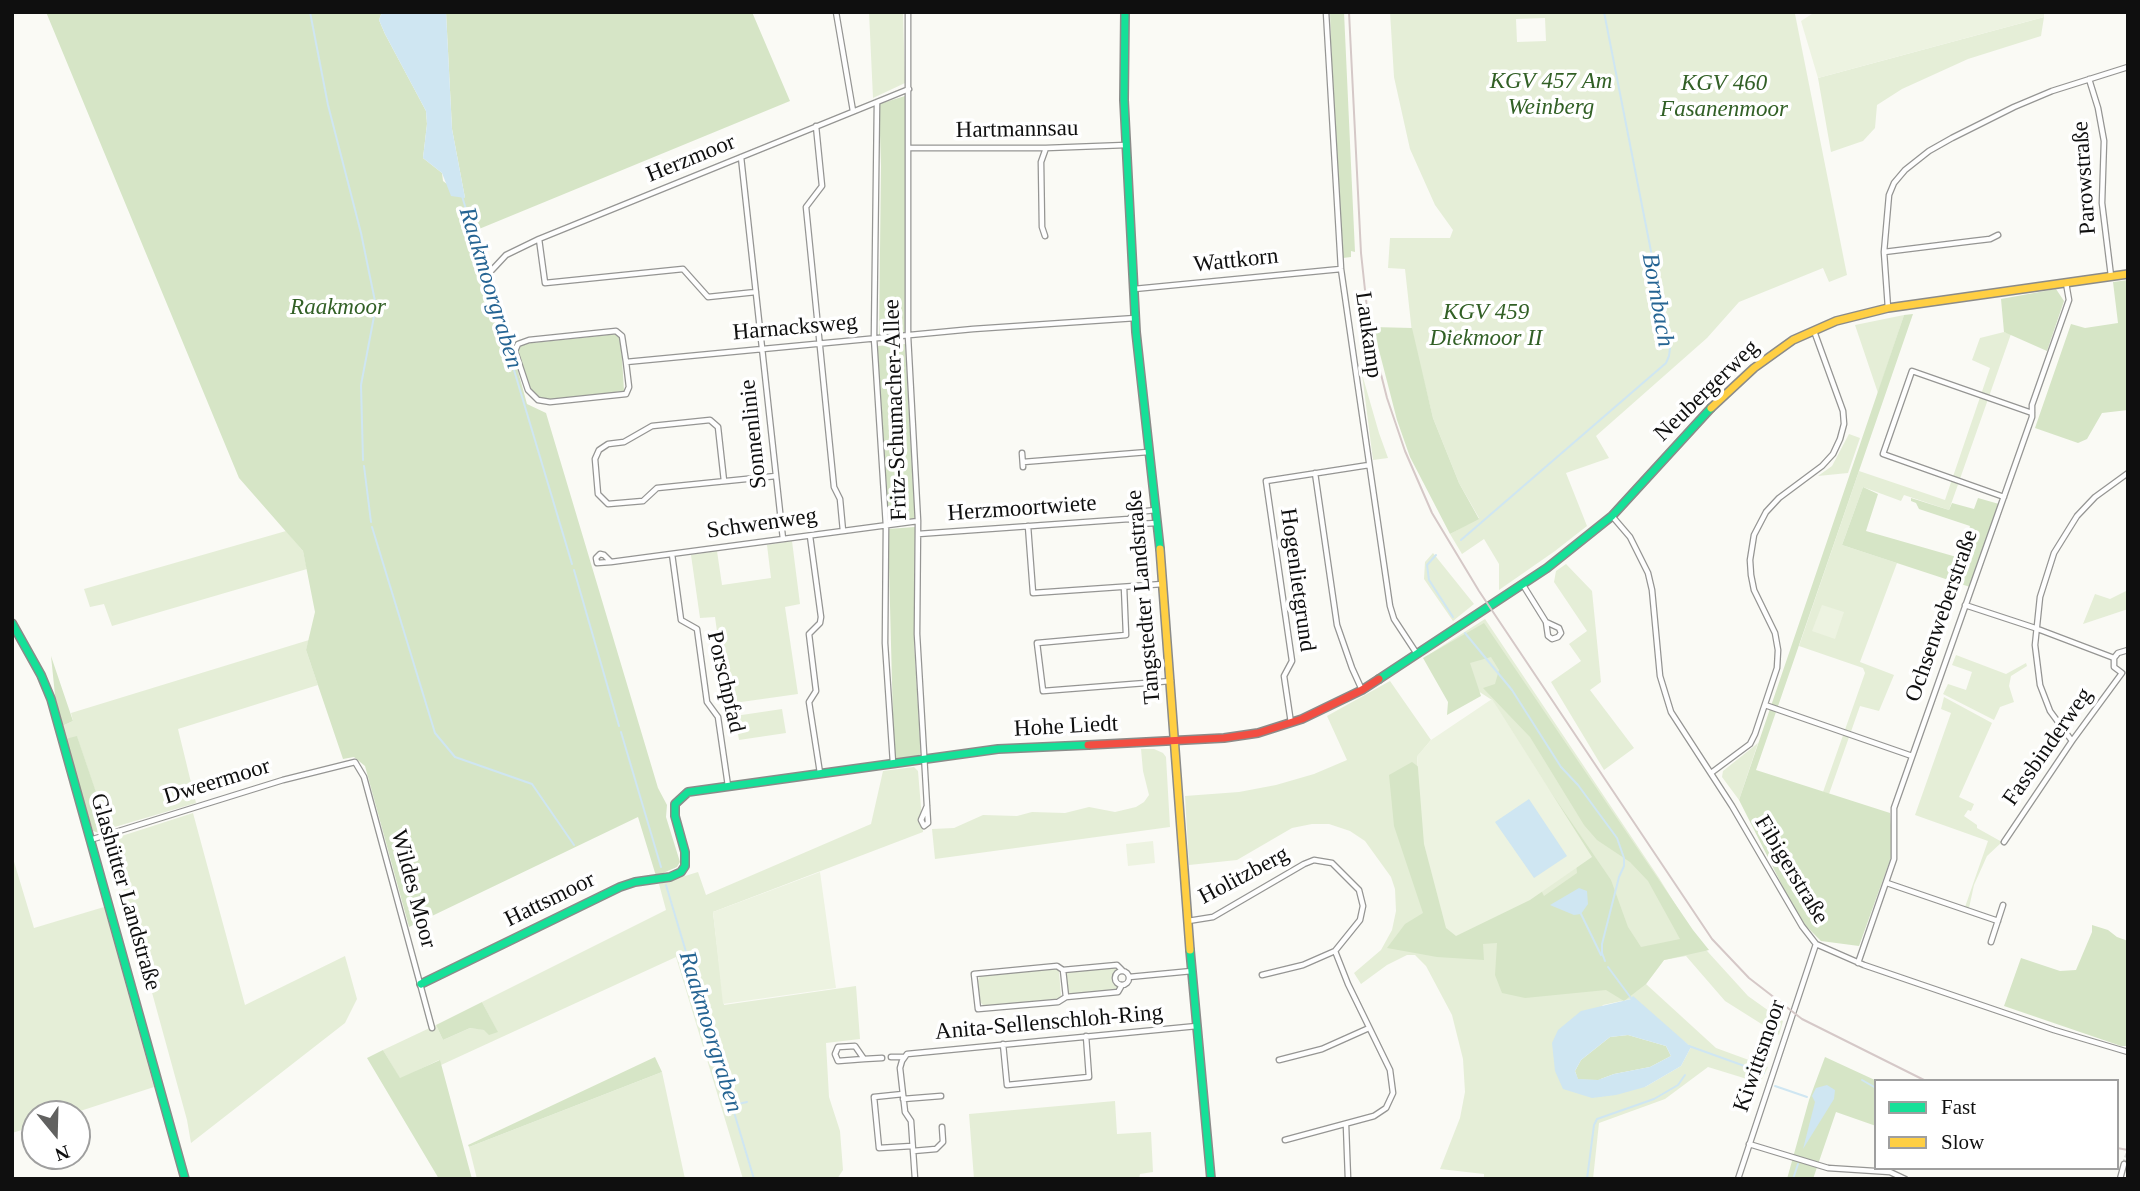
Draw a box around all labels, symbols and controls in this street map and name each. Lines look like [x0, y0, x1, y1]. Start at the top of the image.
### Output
park label: KGV 457 Am Weinberg [1490, 68, 1612, 122]
park label: KGV 460 Fasanenmoor [1660, 70, 1788, 124]
street label: Hartmannsau [955, 115, 1079, 145]
street label: Parowstraße [2067, 120, 2103, 236]
street label: Herzmoor [643, 129, 739, 189]
water label: Raakmoorgraben [452, 204, 528, 372]
street label: Wattkorn [1192, 243, 1280, 279]
water label: Bornbach [1635, 251, 1679, 349]
street label: Laukamp [1348, 290, 1388, 380]
park label: Raakmoor [290, 294, 386, 322]
street label: Fritz-Schumacher-Allee [878, 299, 914, 521]
park label: KGV 459 Diekmoor II [1429, 299, 1543, 353]
street label: Harnacksweg [731, 309, 859, 347]
street label: Neubergerweg [1649, 334, 1765, 448]
street label: Sonnenlinie [735, 378, 773, 490]
street label: Tangstedter Landstraße [1121, 489, 1167, 705]
street label: Herzmoortwiete [947, 490, 1097, 528]
street label: Schwenweg [705, 503, 819, 545]
street label: Hogenlietgrund [1273, 507, 1321, 653]
street label: Ochsenweberstraße [1900, 526, 1984, 706]
street label: Porschpfad [700, 628, 750, 736]
street label: Fassbinderweg [1997, 683, 2099, 811]
street label: Hohe Liedt [1013, 710, 1119, 744]
street label: Dweermoor [160, 753, 274, 811]
street label: Glashütter Landstraße [84, 790, 166, 994]
street label: Fibigerstraße [1748, 811, 1834, 929]
street label: Wildes Moor [384, 827, 442, 951]
street label: Holitzberg [1194, 841, 1294, 911]
street label: Hattsmoor [500, 866, 600, 934]
water label: Raakmoorgraben [672, 948, 748, 1116]
street label: Kiwittsmoor [1728, 997, 1792, 1115]
street label: Anita-Sellenschloh-Ring [934, 999, 1164, 1047]
legend [1874, 1079, 2119, 1170]
text: Fast [1941, 1095, 1976, 1119]
north arrow [21, 1100, 91, 1170]
text: Slow [1941, 1130, 1984, 1154]
text: N [52, 1141, 72, 1166]

